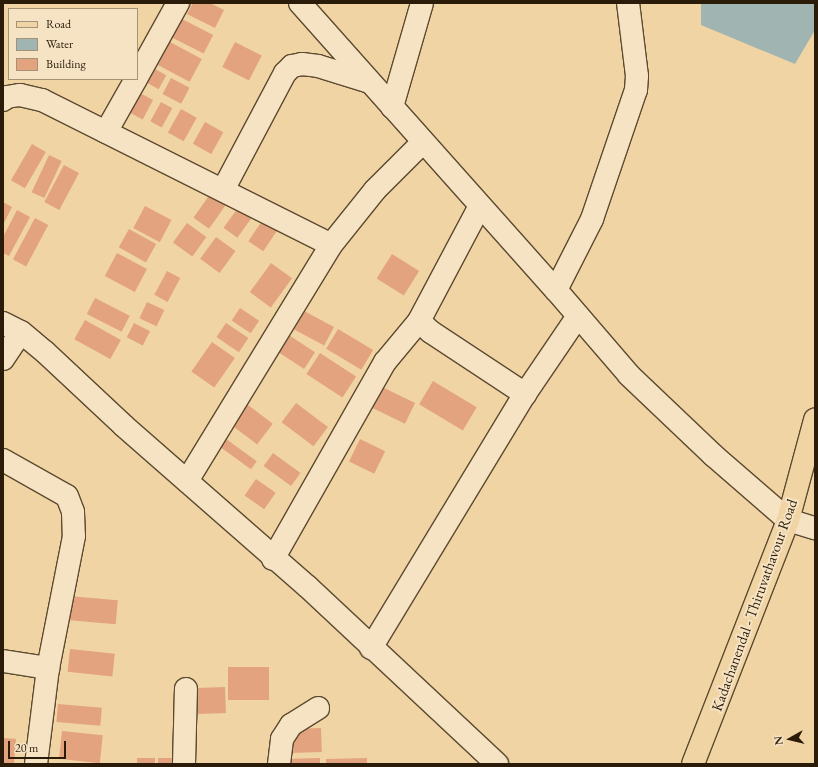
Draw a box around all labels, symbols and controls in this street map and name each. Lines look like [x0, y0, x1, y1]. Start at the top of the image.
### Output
legend [8, 8, 138, 80]
text: Road [46, 16, 71, 32]
text: Water [46, 36, 73, 52]
text: Building [46, 56, 86, 72]
street label: Kadachanendal - Thiruvathavour Road [707, 497, 801, 713]
north arrow [770, 719, 810, 759]
scale bar [10, 733, 68, 759]
text: N [771, 735, 786, 746]
text: 20 m [15, 740, 38, 756]

